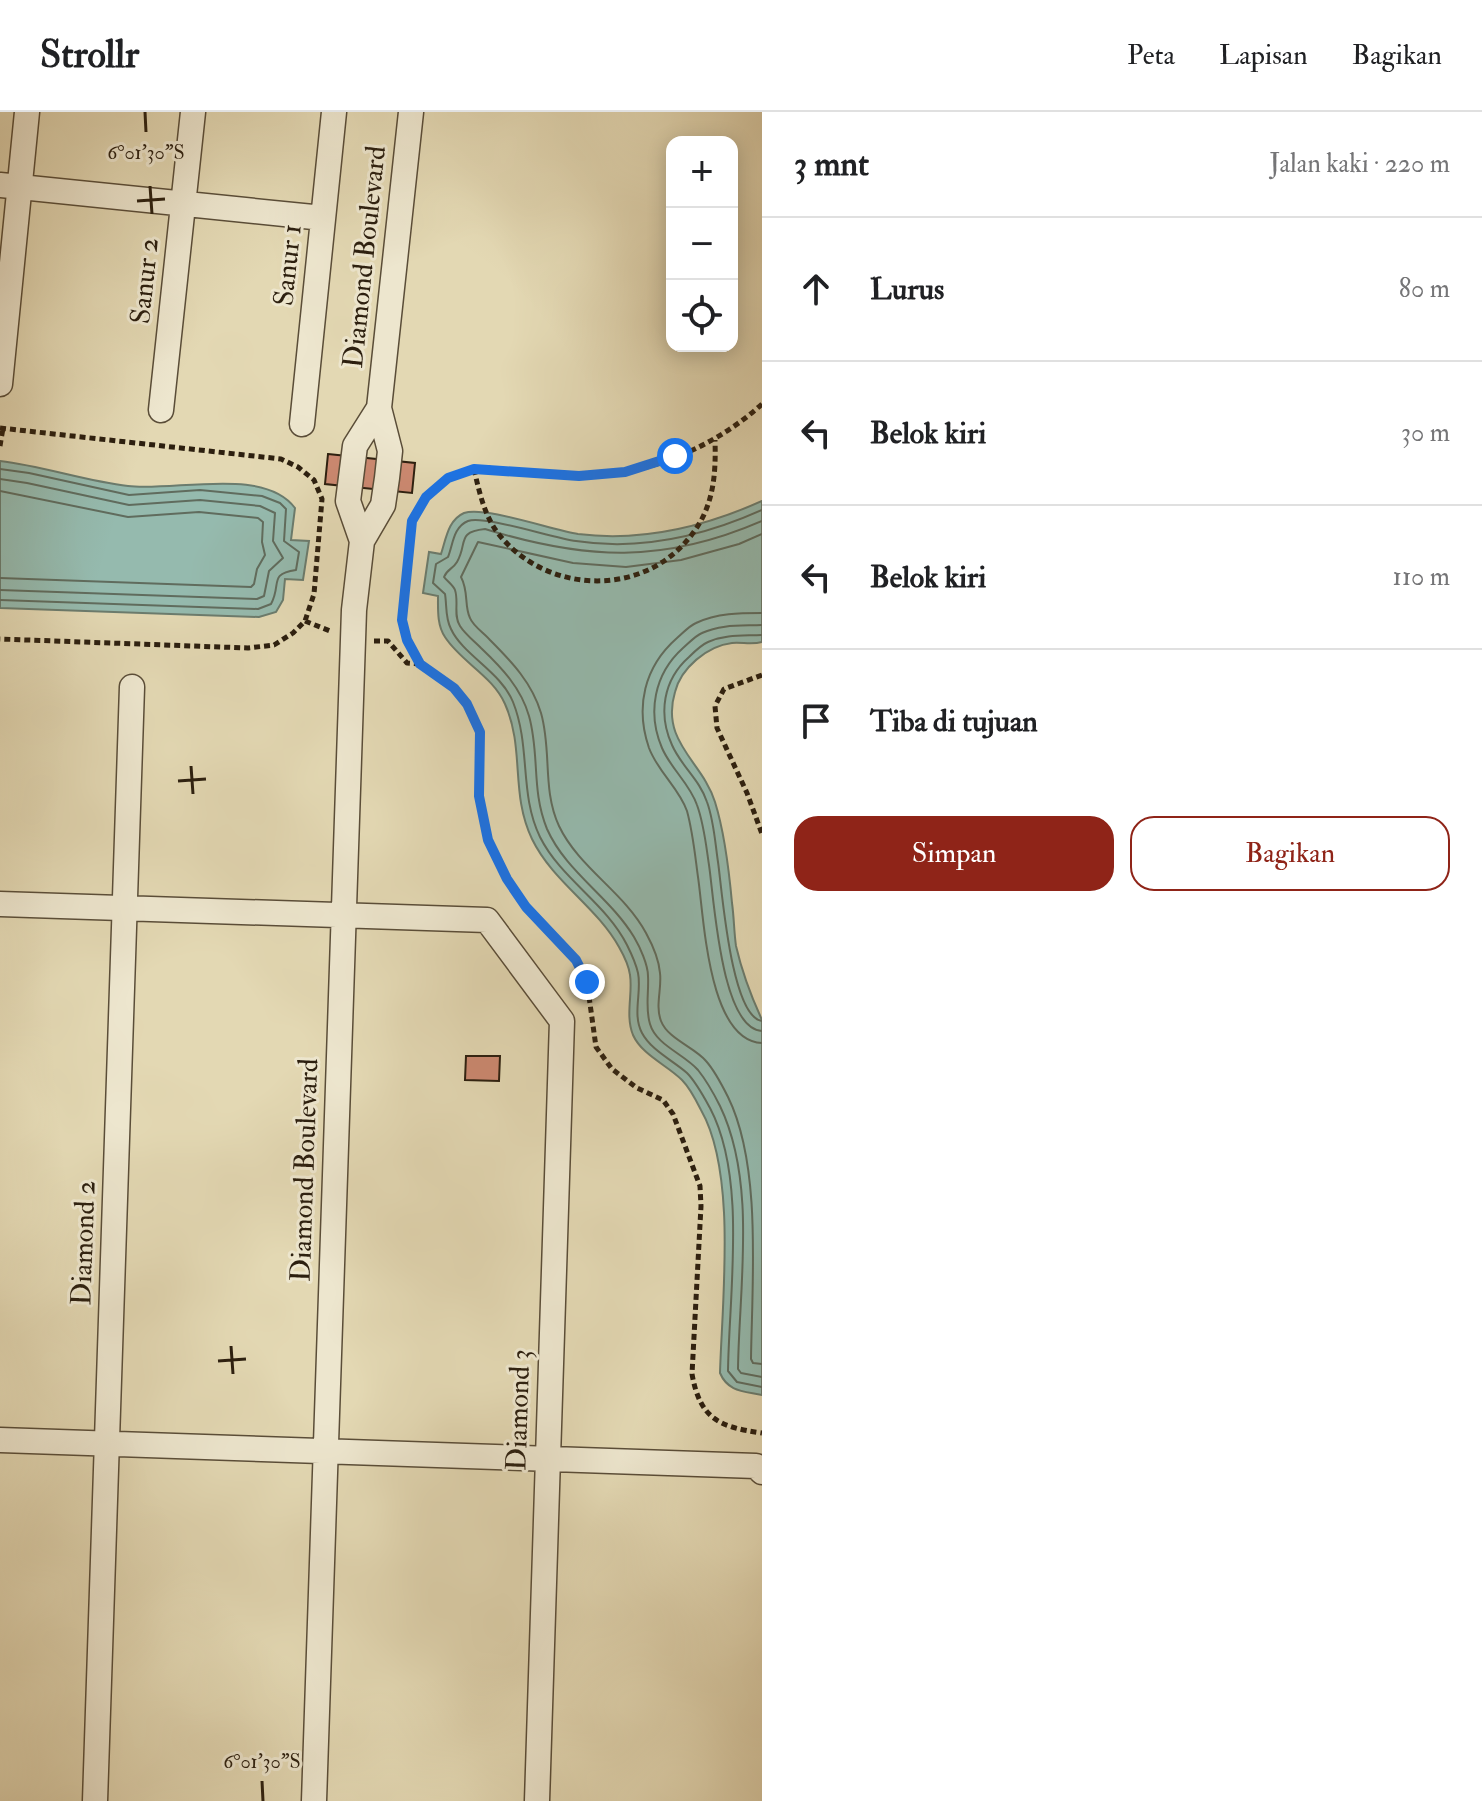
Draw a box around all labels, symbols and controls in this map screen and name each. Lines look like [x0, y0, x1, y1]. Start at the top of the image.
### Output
text: Strollr [40, 31, 139, 79]
text: Peta [1127, 38, 1175, 73]
text: Lapisan [1219, 38, 1308, 73]
text: Bagikan [1352, 38, 1442, 73]
map controls [666, 136, 738, 352]
button: + [666, 136, 738, 208]
text: 6°01'30"S [107, 140, 185, 165]
text: 3 mnt [794, 143, 869, 186]
street label: Diamond Boulevard [336, 144, 394, 370]
text: Jalan kaki · 220 m [1269, 148, 1450, 180]
button: − [666, 208, 738, 280]
street label: Sanur 1 [266, 222, 310, 308]
street label: Sanur 2 [123, 236, 167, 326]
icon: ahead [794, 267, 838, 311]
text: Lurus [870, 271, 944, 308]
text: 80 m [1399, 273, 1450, 305]
button: locate [666, 280, 738, 352]
icon: left [794, 411, 838, 455]
text: Belok kiri [870, 415, 986, 452]
text: 30 m [1401, 417, 1450, 449]
route start [657, 438, 693, 474]
icon: left [794, 555, 838, 599]
text: Belok kiri [870, 559, 986, 596]
text: 110 m [1393, 561, 1450, 593]
icon: arrive [794, 699, 838, 743]
text: Tiba di tujuan [870, 703, 1038, 740]
button: Simpan [794, 816, 1114, 891]
button: Bagikan [1130, 816, 1450, 891]
route end [569, 964, 605, 1000]
street label: Diamond Boulevard [284, 1058, 326, 1282]
street label: Diamond 2 [64, 1180, 104, 1306]
street label: Diamond 3 [499, 1349, 539, 1471]
text: 6°01'30"S [223, 1749, 301, 1774]

